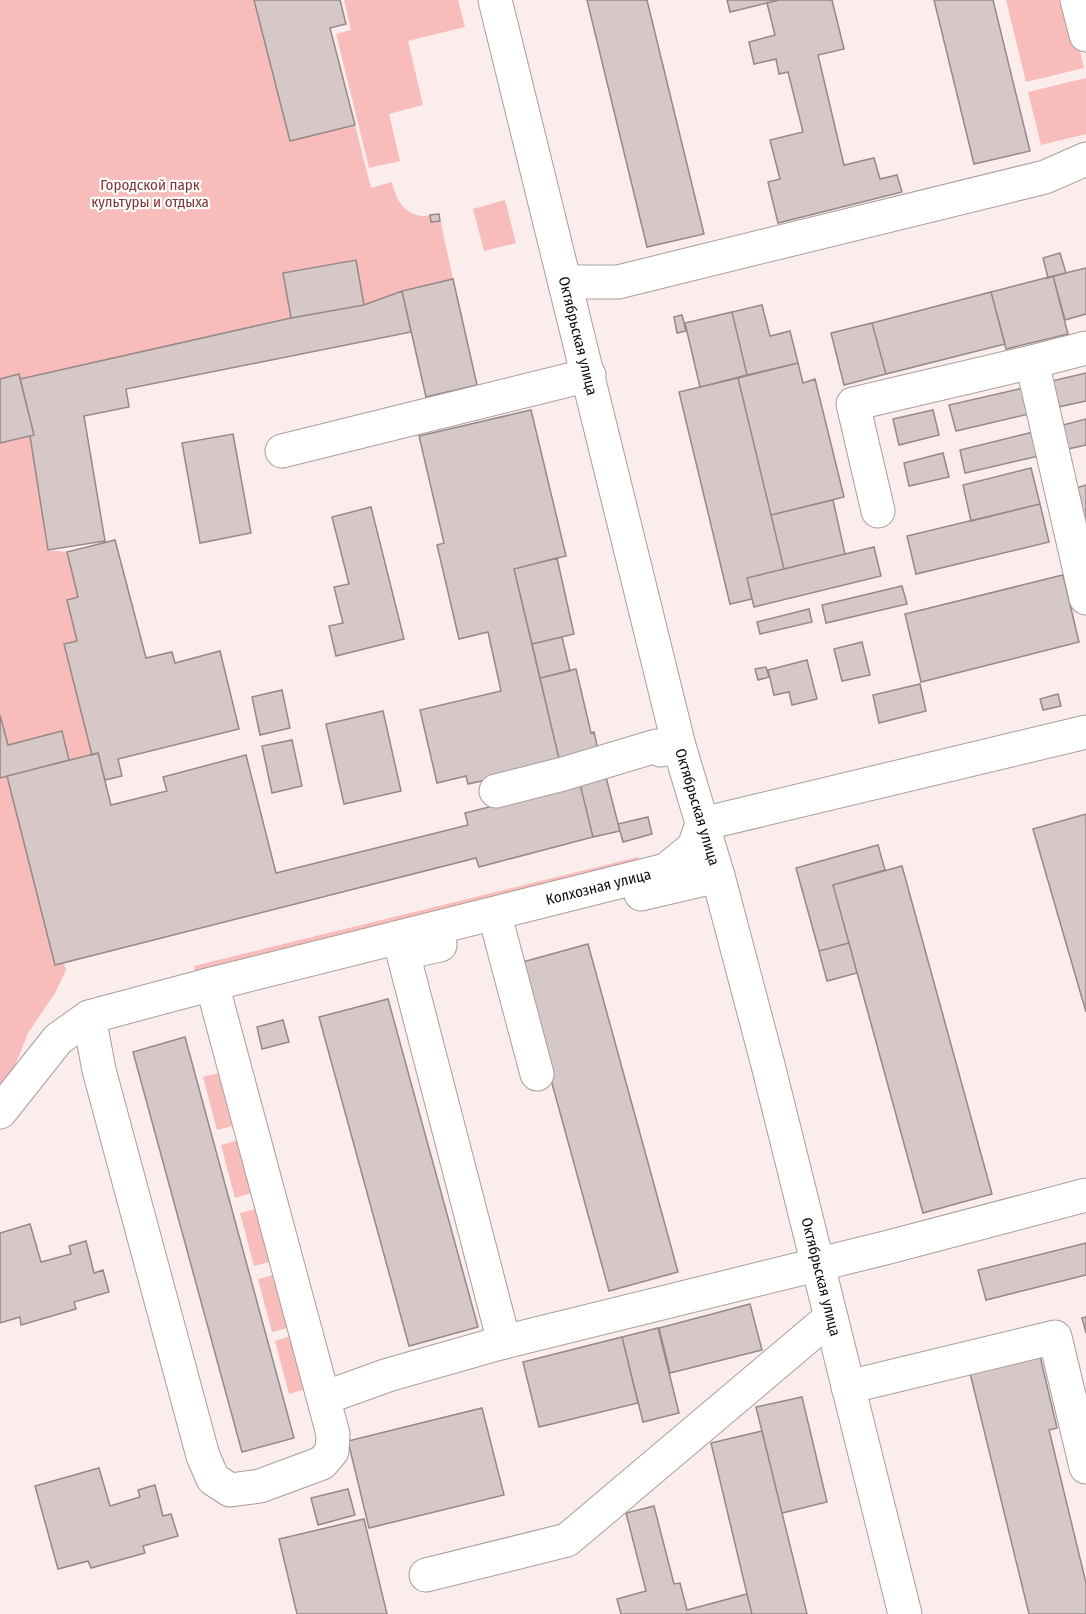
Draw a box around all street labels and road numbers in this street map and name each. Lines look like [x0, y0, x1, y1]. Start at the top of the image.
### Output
street label: Октябрьская улица [555, 275, 601, 397]
street label: Октябрьская улица [671, 746, 723, 868]
street label: Колхозная улица [544, 865, 653, 909]
street label: Октябрьская улица [797, 1216, 844, 1338]

